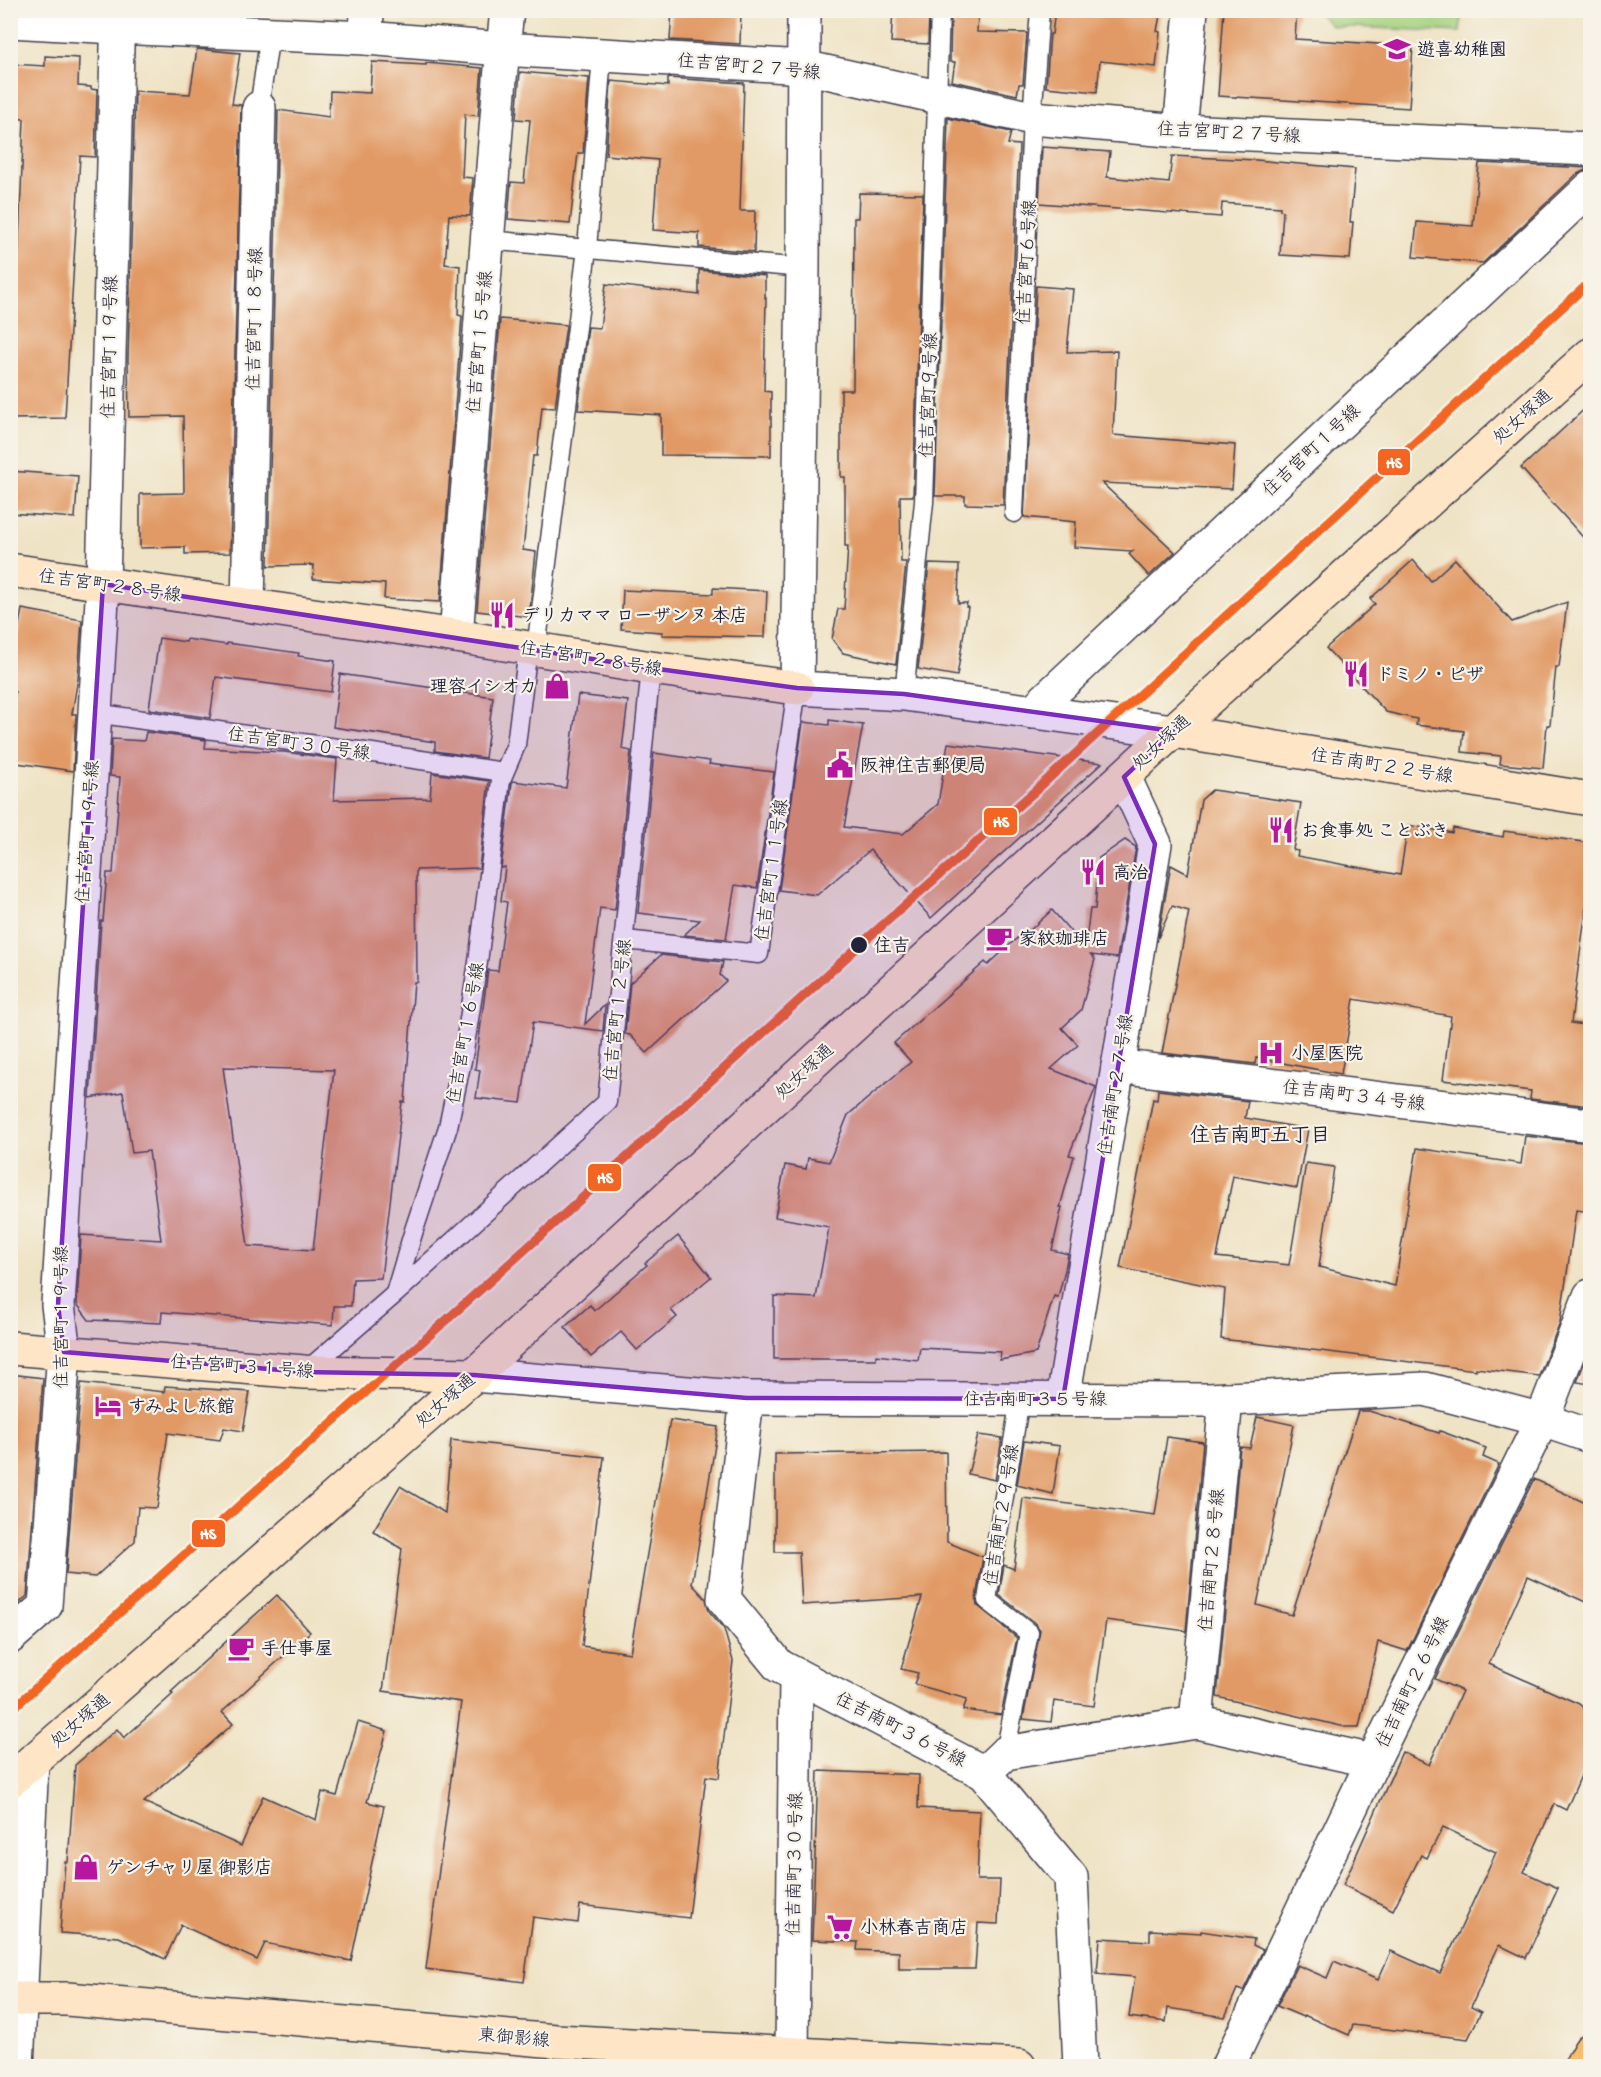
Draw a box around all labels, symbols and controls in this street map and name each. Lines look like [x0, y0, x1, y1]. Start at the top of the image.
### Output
school or university icon: 遊喜幼稚園 [1382, 34, 1412, 64]
place label: 遊喜幼稚園 [1417, 40, 1507, 62]
street label: 住吉宮町２７号線 [676, 51, 822, 85]
street label: 住吉宮町２７号線 [1156, 119, 1301, 149]
street label: 住吉宮町６号線 [1014, 199, 1042, 326]
street label: 住吉宮町１８号線 [244, 247, 268, 391]
street label: 住吉宮町１５号線 [464, 269, 498, 415]
street label: 住吉宮町１９号線 [99, 275, 123, 419]
street label: 住吉宮町９号線 [917, 332, 943, 458]
street label: 処女塚通 [1489, 385, 1557, 450]
street label: 住吉宮町１号線 [1259, 400, 1366, 502]
line badge: HS [1377, 448, 1411, 476]
text: HS [1386, 456, 1403, 475]
street label: 住吉宮町２８号線 [37, 566, 183, 608]
restaurant icon: デリカママ ローザンヌ 本店 [487, 600, 517, 630]
place label: デリカママ ローザンヌ 本店 [522, 606, 748, 628]
street label: 住吉宮町２８号線 [518, 638, 664, 682]
restaurant icon: ドミノ・ピザ [1341, 659, 1371, 689]
place label: ドミノ・ピザ [1376, 666, 1484, 687]
shop icon: 理容イシオカ [542, 671, 572, 701]
place label: 理容イシオカ [430, 677, 537, 699]
street label: 処女塚通 [1129, 711, 1196, 776]
street label: 住吉宮町３０号線 [226, 724, 372, 766]
street label: 住吉南町２２号線 [1309, 745, 1455, 789]
public building icon: 阪神住吉郵便局 [825, 750, 855, 780]
place label: 阪神住吉郵便局 [860, 756, 986, 778]
street label: 住吉宮町１９号線 [73, 760, 105, 905]
street label: 住吉宮町１１号線 [752, 797, 794, 943]
line badge: HS [983, 807, 1018, 836]
text: HS [993, 815, 1010, 834]
restaurant icon: お食事処 ことぶき [1266, 815, 1296, 845]
place label: お食事処 ことぶき [1301, 821, 1449, 843]
restaurant icon: 高治 [1078, 857, 1108, 887]
place label: 高治 [1113, 863, 1149, 885]
cafe icon: 家紋珈琲店 [984, 923, 1014, 953]
place label: 家紋珈琲店 [1019, 929, 1109, 951]
marker: 住吉 [849, 935, 869, 955]
place label: 住吉 [874, 936, 910, 958]
street label: 住吉宮町１２号線 [601, 937, 637, 1083]
street label: 住吉宮町１６号線 [444, 961, 490, 1106]
street label: 住吉南町２７号線 [1095, 1012, 1139, 1158]
hospital icon: 小屋医院 [1256, 1038, 1286, 1068]
street label: 処女塚通 [772, 1040, 839, 1105]
place label: 小屋医院 [1291, 1044, 1363, 1066]
street label: 住吉南町３４号線 [1281, 1077, 1427, 1117]
district label: 住吉南町五丁目 [1190, 1124, 1330, 1149]
line badge: HS [587, 1163, 622, 1192]
text: HS [597, 1171, 614, 1190]
street label: 住吉宮町１９号線 [52, 1245, 74, 1389]
street label: 住吉宮町３１号線 [169, 1352, 314, 1384]
street label: 処女塚通 [412, 1370, 481, 1433]
street label: 住吉南町３５号線 [963, 1390, 1107, 1412]
hotel icon: すみよし旅館 [93, 1391, 123, 1421]
place label: すみよし旅館 [128, 1397, 235, 1419]
street label: 住吉南町２９号線 [981, 1442, 1025, 1588]
street label: 住吉南町２８号線 [1196, 1487, 1230, 1633]
line badge: HS [191, 1519, 226, 1548]
text: HS [200, 1527, 217, 1546]
street label: 住吉南町２６号線 [1372, 1613, 1455, 1752]
cafe icon: 手仕事屋 [226, 1633, 256, 1663]
place label: 手仕事屋 [261, 1639, 333, 1661]
street label: 住吉南町３６号線 [831, 1688, 969, 1773]
street label: 処女塚通 [47, 1690, 116, 1753]
street label: 住吉南町３０号線 [784, 1792, 808, 1936]
shop icon: ゲンチャリ屋 御影店 [71, 1852, 101, 1882]
place label: ゲンチャリ屋 御影店 [106, 1858, 272, 1880]
supermarket icon: 小林春吉商店 [825, 1912, 855, 1942]
place label: 小林春吉商店 [860, 1917, 968, 1940]
street label: 東御影線 [477, 2025, 551, 2053]

